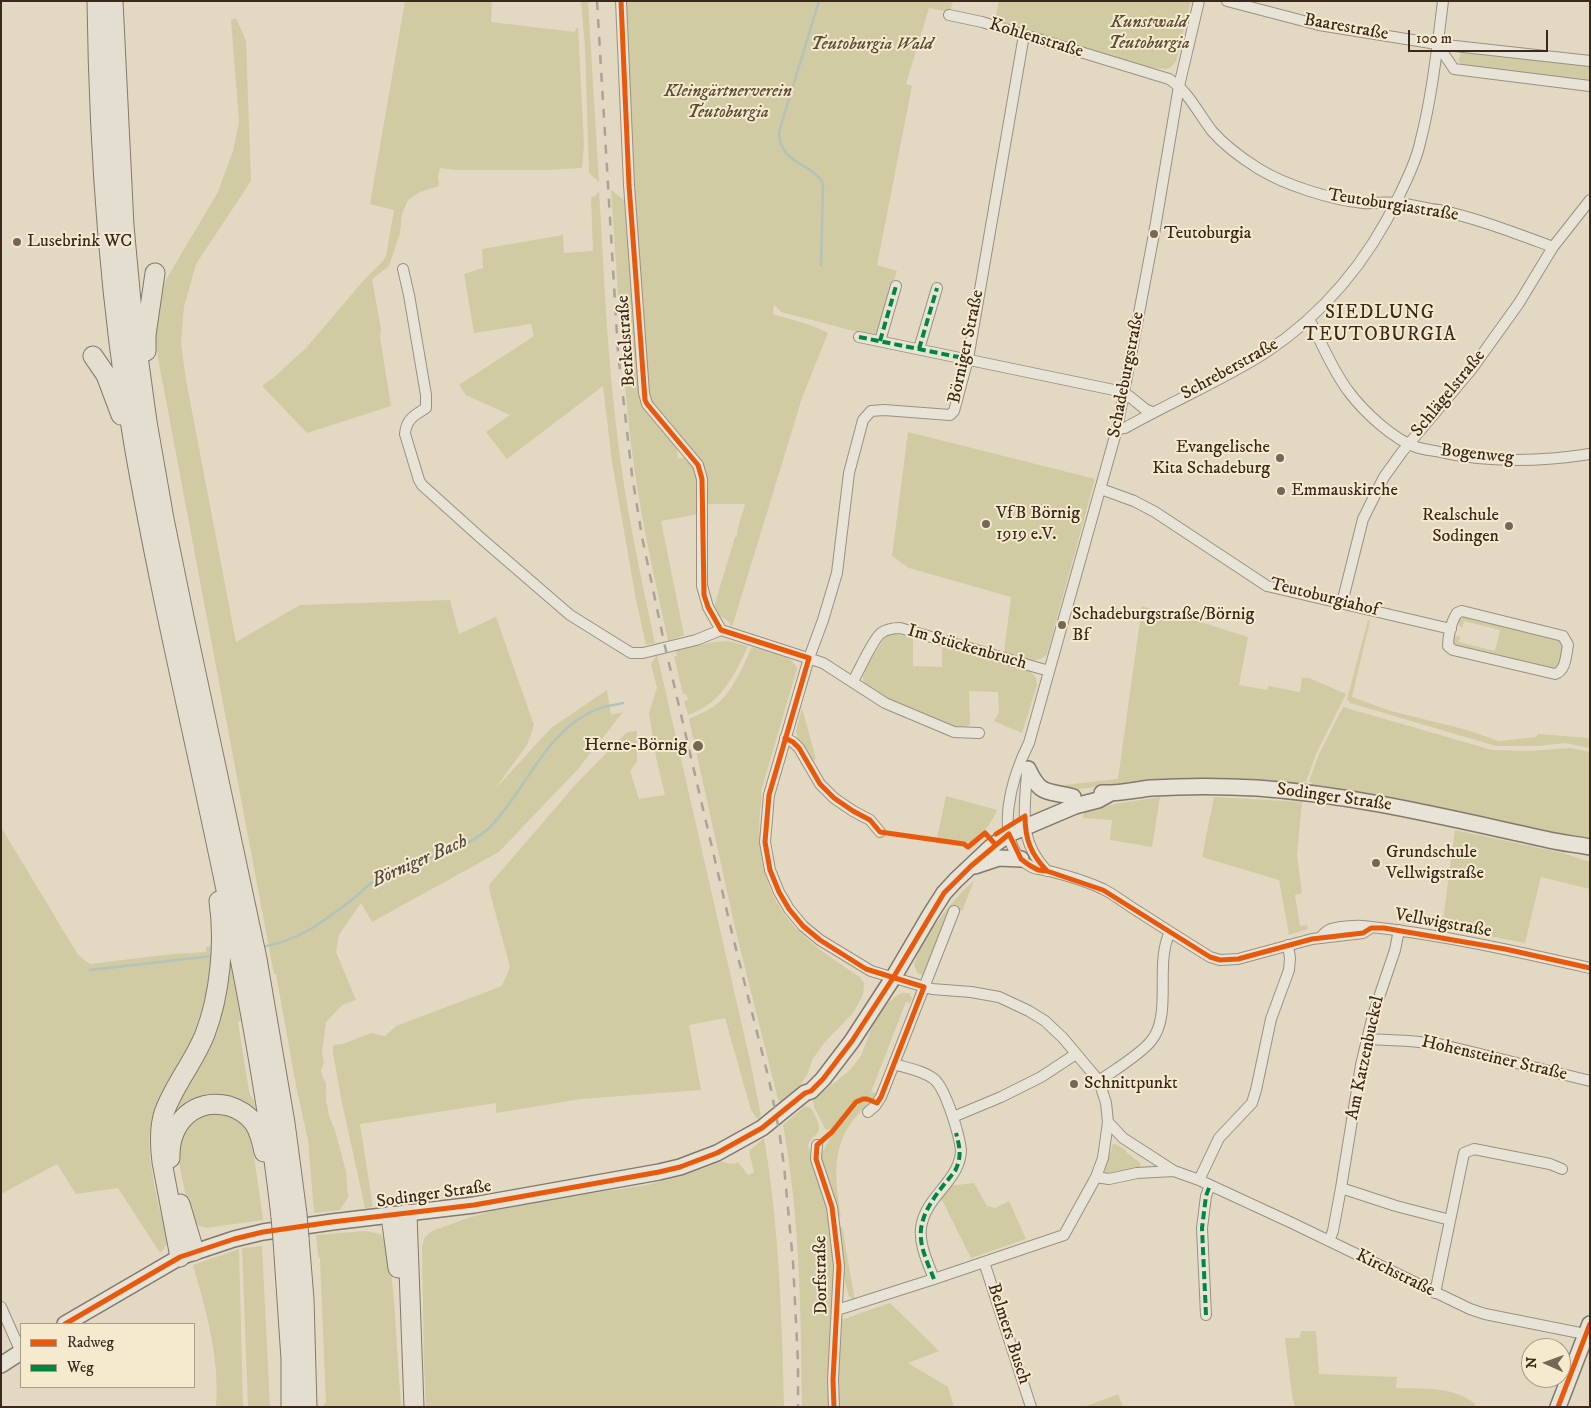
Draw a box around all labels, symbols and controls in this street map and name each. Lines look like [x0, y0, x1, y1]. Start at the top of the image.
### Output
street label: Baarestraße [1302, 10, 1390, 46]
park label: Kunstwald Teutoburgia [1108, 12, 1190, 54]
street label: Kohlenstraße [986, 14, 1086, 64]
scale bar [1411, 20, 1551, 52]
text: 100 m [1416, 29, 1452, 48]
park label: Teutoburgia Wald [811, 34, 933, 56]
park label: Kleingärtnerverein Teutoburgia [664, 81, 792, 124]
street label: Teutoburgiastraße [1326, 185, 1460, 227]
place label: Teutoburgia [1164, 223, 1251, 245]
marker: Teutoburgia [1148, 228, 1160, 240]
place label: Lusebrink WC [27, 231, 132, 253]
marker: Lusebrink WC [11, 236, 23, 248]
street label: Börniger Straße [944, 288, 990, 406]
street label: Berkelstraße [613, 295, 641, 387]
district label: SIEDLUNG TEUTOBURGIA [1302, 303, 1458, 347]
street label: Schadeburgstraße [1104, 310, 1150, 440]
street label: Schreberstraße [1178, 334, 1282, 406]
street label: Schlägelstraße [1407, 346, 1491, 442]
place label: Evangelische Kita Schadeburg [1152, 437, 1270, 479]
street label: Bogenweg [1439, 440, 1515, 470]
marker: Evangelische Kita Schadeburg [1274, 452, 1286, 464]
place label: Emmauskirche [1291, 480, 1398, 502]
marker: Emmauskirche [1275, 485, 1287, 497]
place label: VfB Börnig 1919 e.V. [996, 503, 1080, 546]
place label: Realschule Sodingen [1422, 505, 1499, 548]
marker: VfB Börnig 1919 e.V. [980, 518, 992, 530]
marker: Realschule Sodingen [1503, 520, 1515, 532]
street label: Teutoburgiahof [1267, 574, 1381, 622]
place label: Schadeburgstraße/Börnig Bf [1072, 604, 1254, 646]
marker: Schadeburgstraße/Börnig Bf [1056, 619, 1068, 631]
street label: Im Stückenbruch [905, 621, 1029, 675]
place label: Herne-Börnig [584, 735, 687, 757]
marker: Herne-Börnig [691, 739, 705, 753]
street label: Sodinger Straße [1275, 779, 1393, 817]
water label: Börniger Bach [369, 831, 471, 893]
place label: Grundschule Vellwigstraße [1386, 842, 1484, 884]
marker: Grundschule Vellwigstraße [1370, 857, 1382, 869]
street label: Vellwigstraße [1393, 905, 1493, 943]
street label: Am Katzenbuckel [1342, 994, 1390, 1122]
street label: Hohensteiner Straße [1419, 1032, 1569, 1086]
place label: Schnittpunkt [1084, 1073, 1178, 1095]
marker: Schnittpunkt [1068, 1078, 1080, 1090]
street label: Sodinger Straße [375, 1176, 493, 1214]
street label: Dorfstraße [811, 1235, 833, 1315]
street label: Kirchstraße [1352, 1246, 1438, 1302]
street label: Belmers Busch [982, 1281, 1034, 1387]
legend [20, 1323, 195, 1388]
text: Radweg [67, 1333, 114, 1352]
north arrow [1521, 1338, 1571, 1388]
text: N [1523, 1356, 1541, 1369]
text: Weg [67, 1358, 94, 1377]

